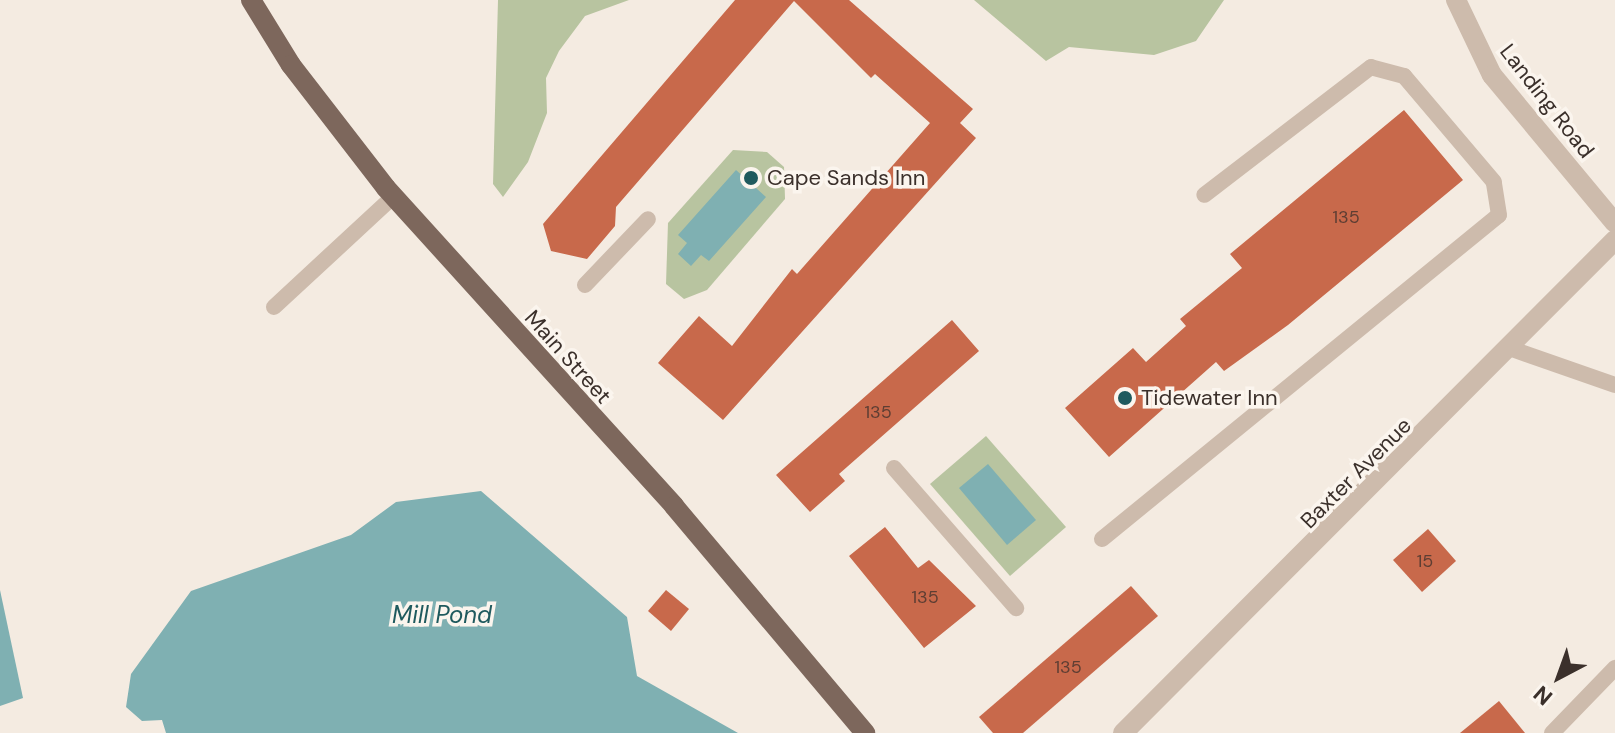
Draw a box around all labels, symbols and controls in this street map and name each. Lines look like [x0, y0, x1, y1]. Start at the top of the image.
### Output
street label: Landing Road [1494, 39, 1600, 163]
place label: Cape Sands Inn [767, 165, 925, 191]
marker: Cape Sands Inn [742, 169, 760, 187]
house number: 135 [1332, 206, 1360, 228]
street label: Main Street [519, 305, 617, 409]
place label: Tidewater Inn [1141, 385, 1278, 411]
marker: Tidewater Inn [1116, 389, 1134, 407]
house number: 135 [864, 401, 892, 423]
street label: Baxter Avenue [1295, 412, 1417, 534]
house number: 15 [1417, 550, 1433, 572]
house number: 135 [911, 586, 939, 608]
water label: Mill Pond [392, 601, 492, 629]
north arrow [1519, 637, 1599, 717]
house number: 135 [1054, 656, 1082, 678]
text: N [1527, 679, 1559, 712]

